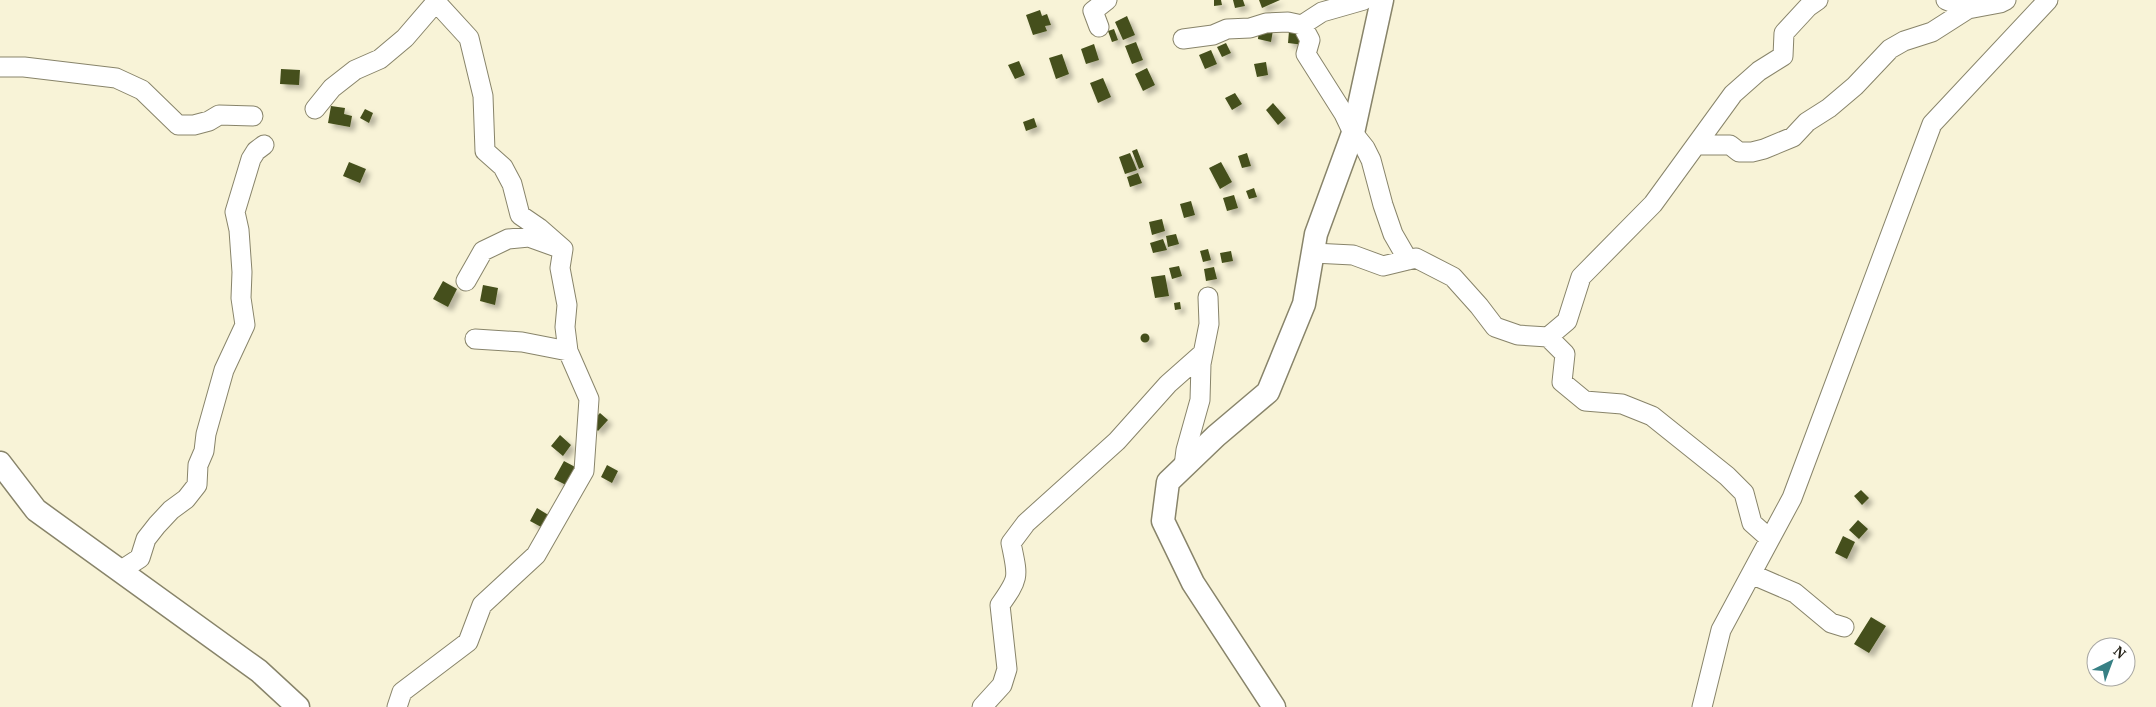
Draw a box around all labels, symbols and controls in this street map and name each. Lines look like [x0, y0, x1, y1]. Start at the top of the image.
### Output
north arrow [2086, 637, 2136, 687]
text: N [2110, 641, 2131, 663]

